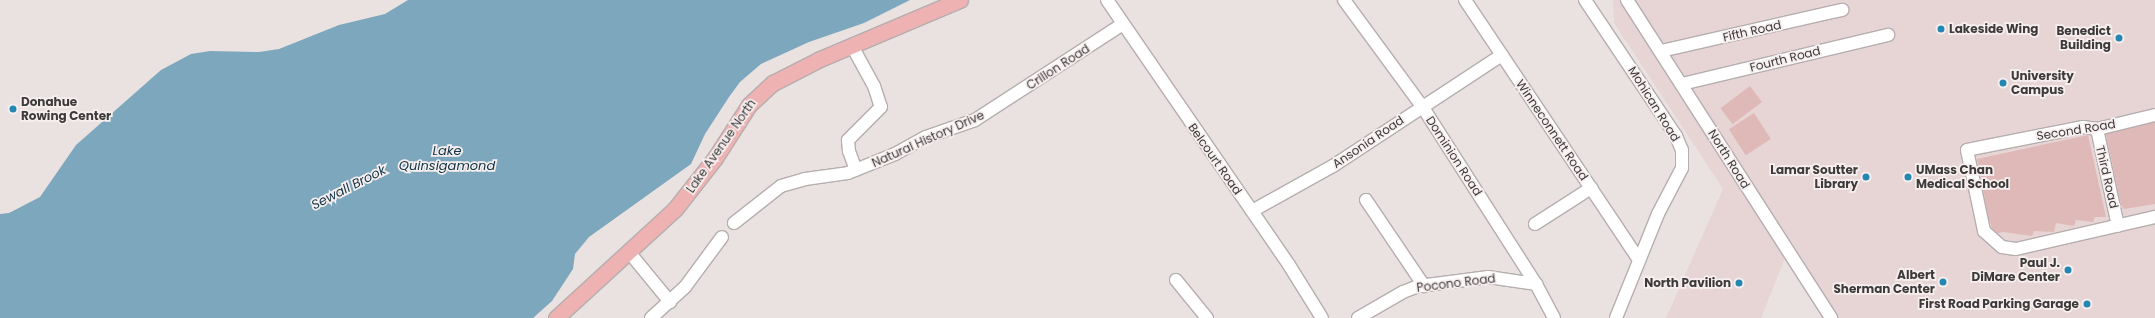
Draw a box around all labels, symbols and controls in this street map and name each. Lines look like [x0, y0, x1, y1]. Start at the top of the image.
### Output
street label: Fifth Road [1721, 17, 1783, 45]
place label: Lakeside Wing [1949, 22, 2038, 36]
marker: Lakeside Wing [1936, 24, 1946, 34]
place label: Benedict Building [2056, 24, 2111, 52]
marker: Benedict Building [2114, 33, 2124, 43]
street label: Crillon Road [1024, 41, 1092, 93]
street label: Fourth Road [1748, 43, 1822, 75]
street label: Mohican Road [1625, 64, 1683, 144]
place label: University Campus [2011, 69, 2074, 97]
street label: Winneconnett Road [1513, 77, 1591, 183]
marker: University Campus [1998, 78, 2008, 88]
place label: Donahue Rowing Center [21, 95, 111, 123]
street label: Lake Avenue North [683, 96, 759, 196]
marker: Donahue Rowing Center [8, 104, 18, 114]
street label: Natural History Drive [870, 108, 986, 170]
street label: Ansonia Road [1330, 113, 1406, 171]
street label: Dominion Road [1423, 114, 1485, 198]
street label: Second Road [2036, 117, 2116, 143]
street label: Belcourt Road [1185, 121, 1245, 197]
street label: North Road [1705, 127, 1753, 191]
water label: Lake Quinsigamond [399, 144, 495, 175]
street label: Third Road [2093, 144, 2121, 210]
water label: Sewall Brook [309, 163, 389, 213]
place label: Lamar Soutter Library [1770, 163, 1858, 191]
place label: UMass Chan Medical School [1916, 163, 2009, 191]
marker: Lamar Soutter Library [1861, 172, 1871, 182]
marker: UMass Chan Medical School [1903, 172, 1913, 182]
place label: Paul J. DiMare Center [1971, 256, 2060, 284]
marker: Paul J. DiMare Center [2063, 265, 2073, 275]
place label: Albert Sherman Center [1833, 268, 1935, 296]
street label: Pocono Road [1416, 271, 1496, 295]
place label: North Pavilion [1644, 276, 1731, 290]
marker: Albert Sherman Center [1938, 277, 1948, 287]
marker: North Pavilion [1734, 278, 1744, 288]
place label: First Road Parking Garage [1919, 297, 2079, 311]
marker: First Road Parking Garage [2082, 299, 2092, 309]

